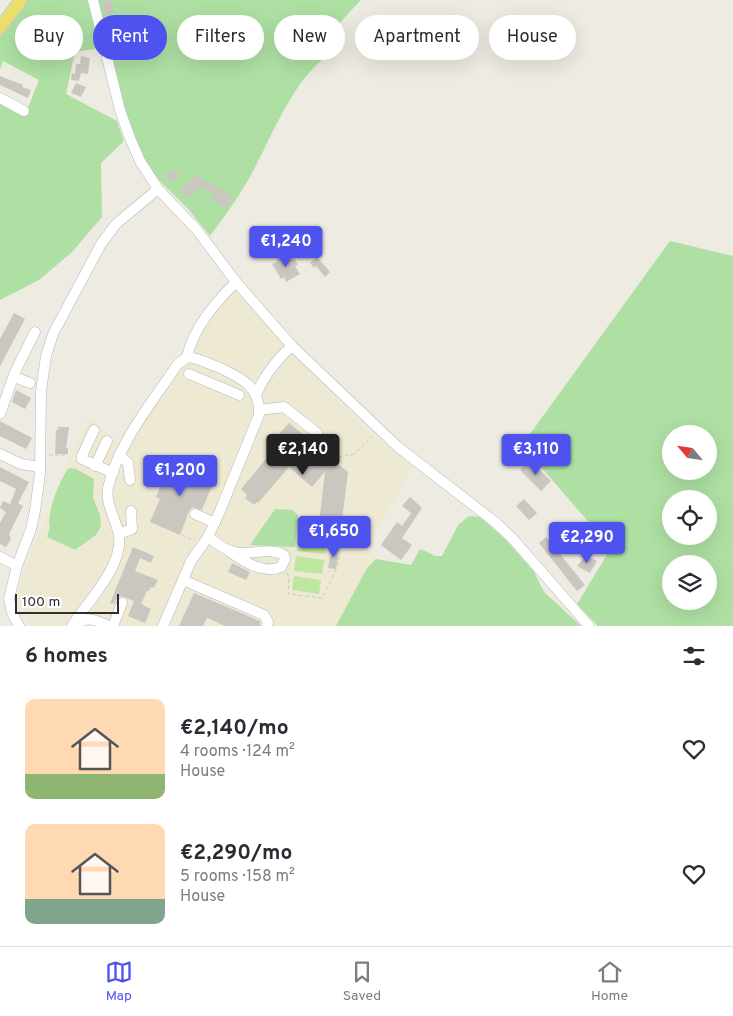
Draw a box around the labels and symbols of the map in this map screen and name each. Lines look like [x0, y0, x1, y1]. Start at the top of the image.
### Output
pin: €1,240 [245, 226, 327, 268]
north arrow [662, 425, 718, 480]
pin: €2,140 [262, 434, 344, 476]
pin: €3,110 [495, 434, 577, 476]
pin: €1,200 [139, 454, 221, 497]
pin: €1,650 [293, 516, 375, 558]
pin: €2,290 [546, 522, 628, 564]
scale bar [15, 591, 119, 614]

